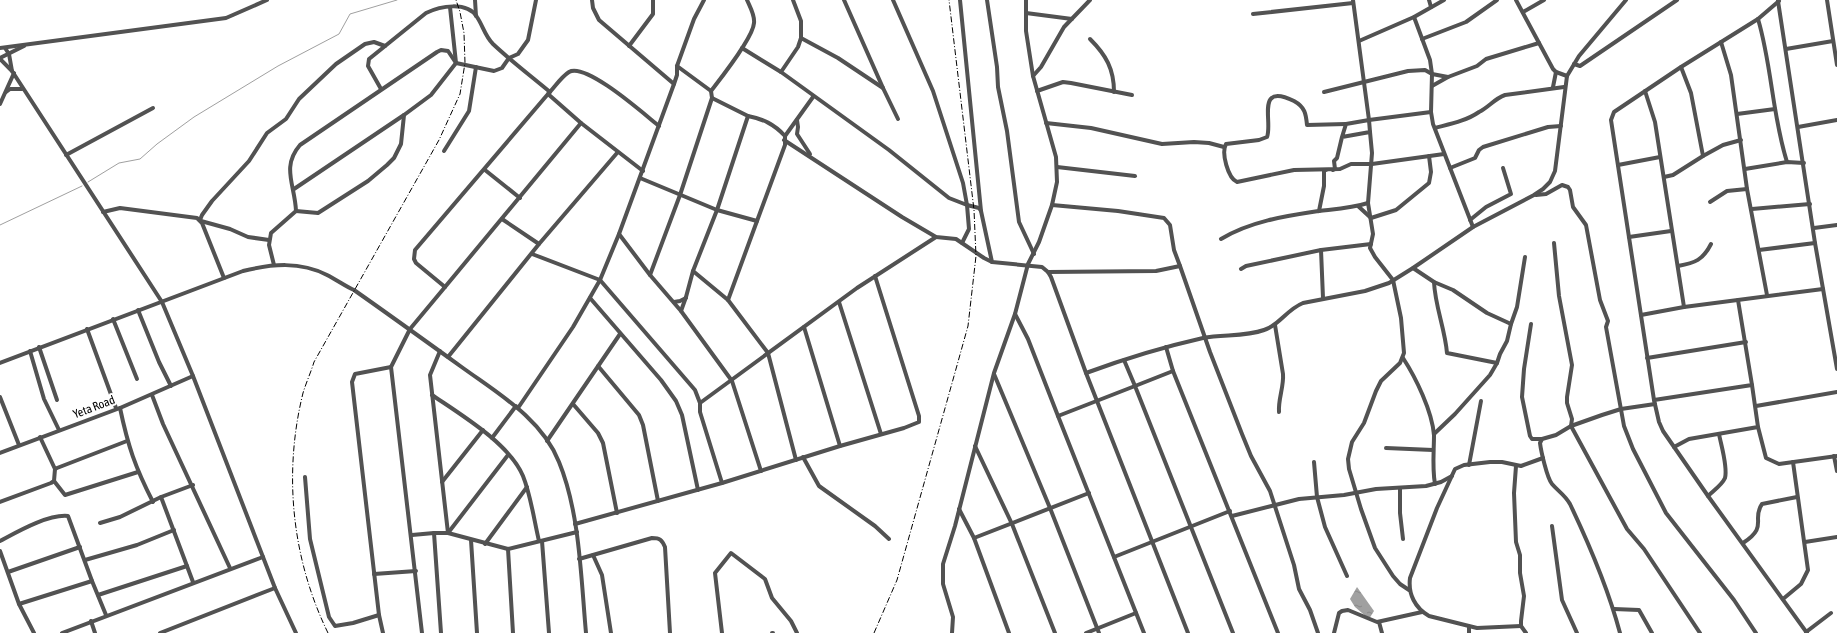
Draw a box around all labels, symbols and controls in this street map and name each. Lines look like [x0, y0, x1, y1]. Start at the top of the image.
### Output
street label: Yeta Road [71, 393, 117, 421]

